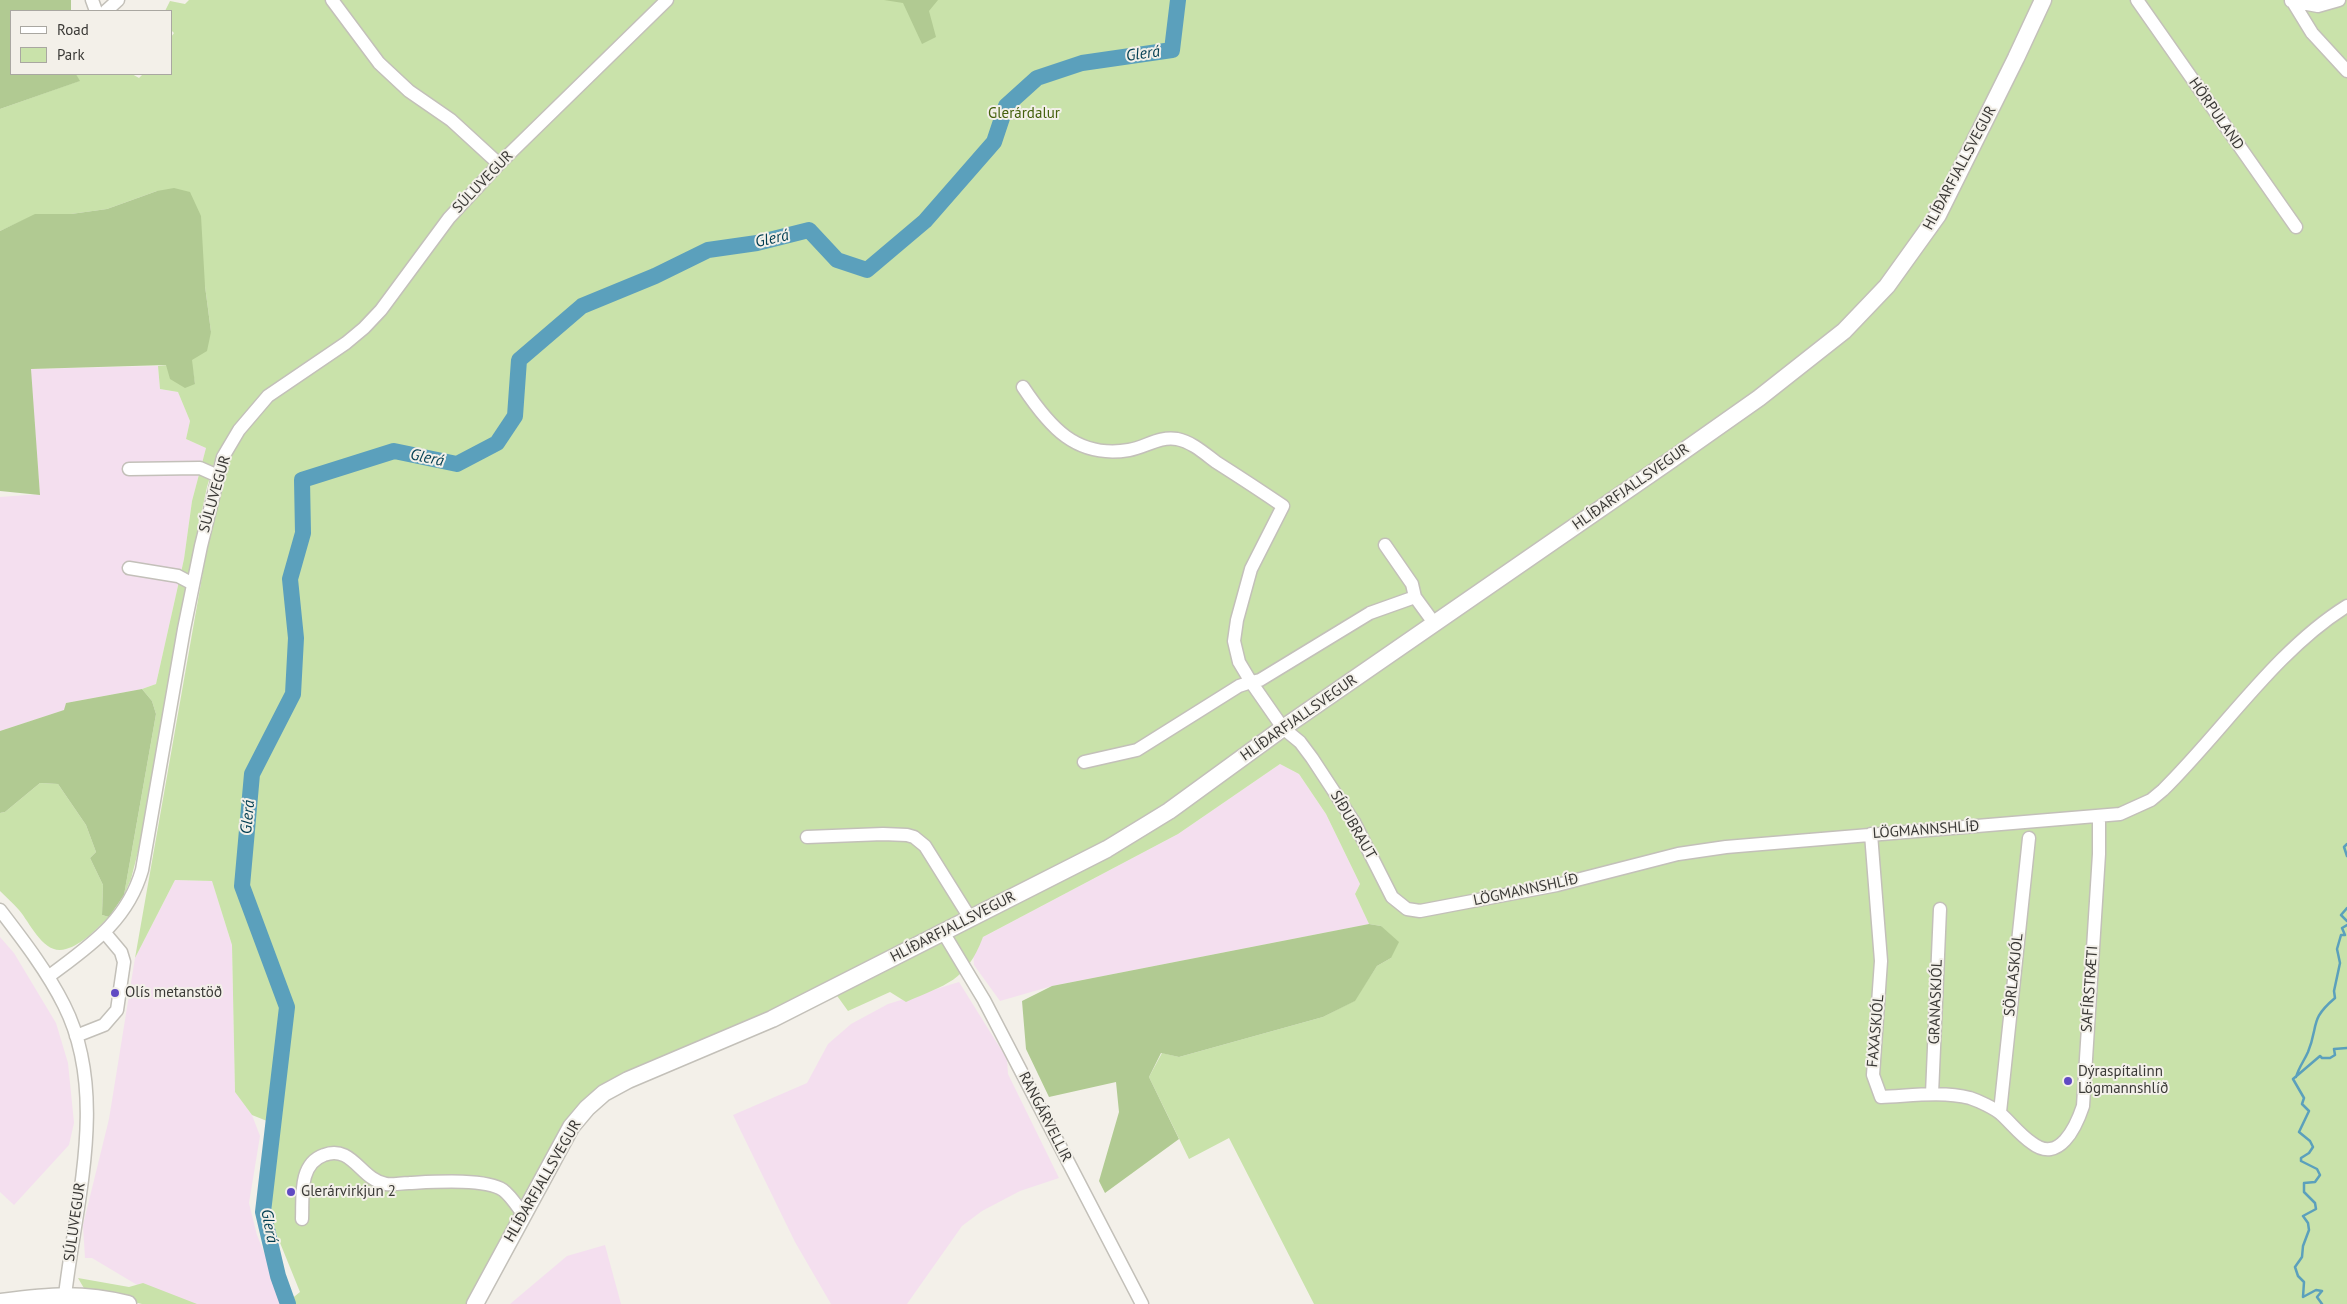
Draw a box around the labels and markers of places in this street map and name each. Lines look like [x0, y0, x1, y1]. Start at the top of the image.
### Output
place label: Olís metanstöð [125, 984, 222, 1002]
marker: Olís metanstöð [109, 987, 121, 999]
place label: Dýraspítalinn Lögmannshlíð [2078, 1063, 2168, 1098]
marker: Dýraspítalinn Lögmannshlíð [2062, 1075, 2074, 1087]
place label: Glerárvirkjun 2 [301, 1183, 396, 1201]
marker: Glerárvirkjun 2 [285, 1186, 297, 1198]

